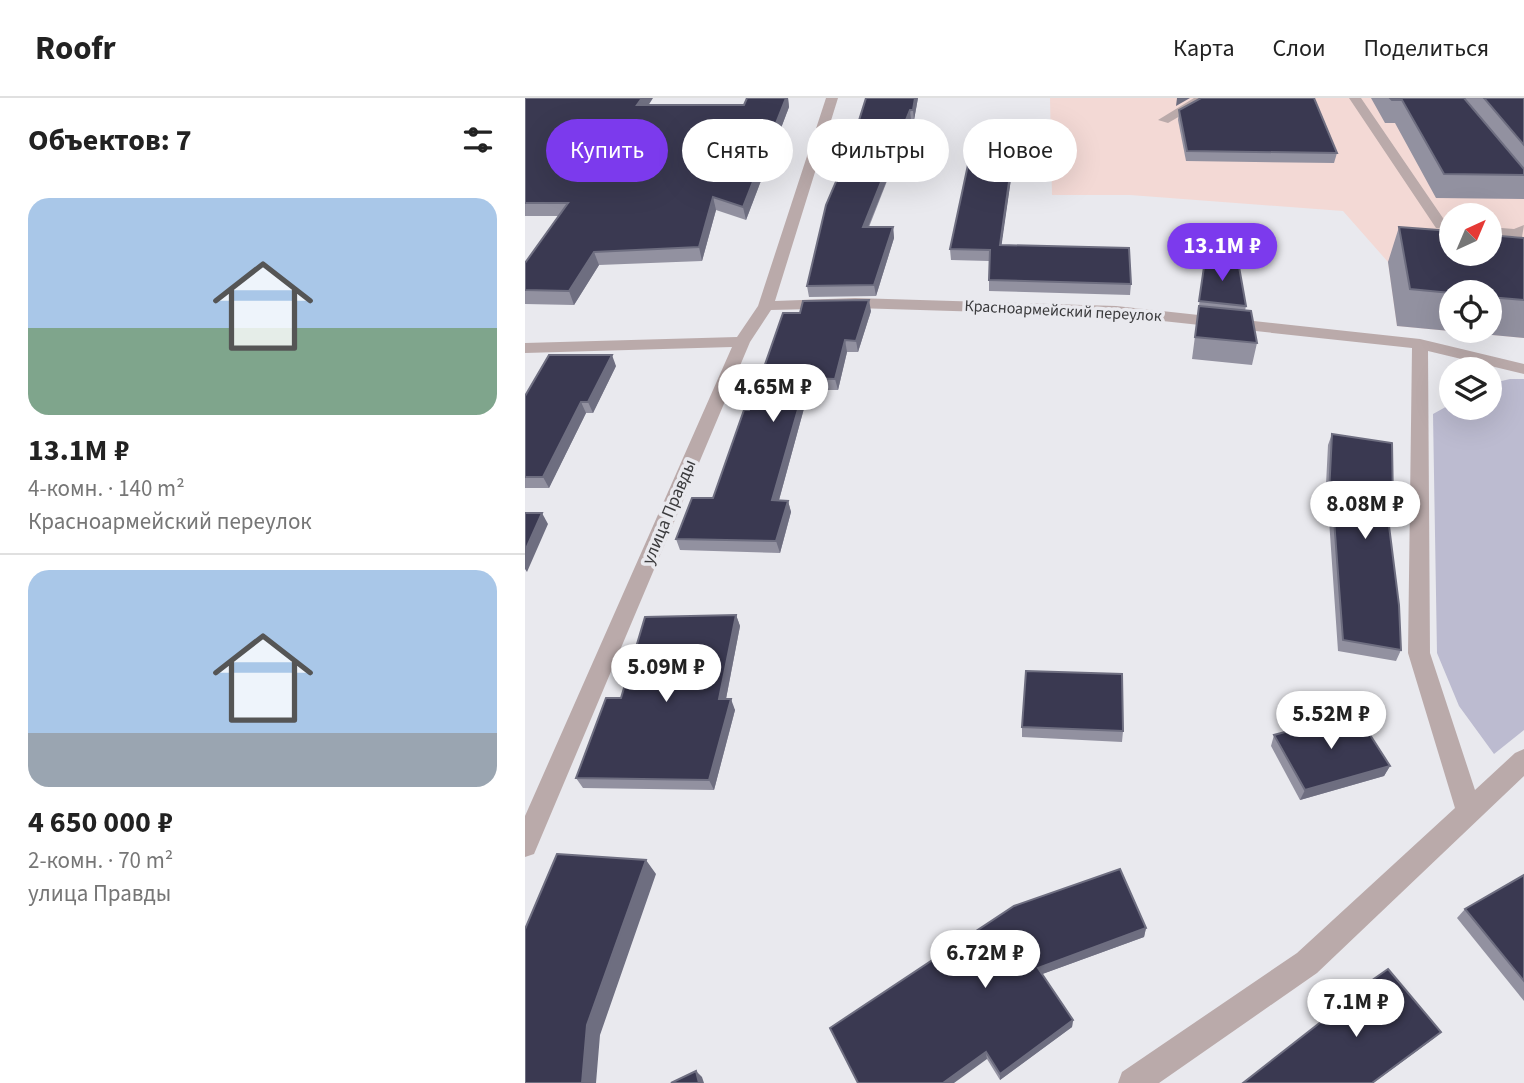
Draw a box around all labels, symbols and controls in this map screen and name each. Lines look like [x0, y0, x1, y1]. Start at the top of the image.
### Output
text: Roofr [35, 25, 116, 72]
text: Карта [1173, 31, 1235, 66]
text: Слои [1273, 31, 1326, 66]
text: Поделиться [1364, 31, 1489, 66]
text: Объектов: 7 [28, 119, 192, 162]
chip: Купить [546, 119, 668, 182]
chip: Снять [682, 119, 793, 182]
chip: Фильтры [807, 119, 949, 182]
chip: Новое [963, 119, 1077, 182]
icon: filters [459, 121, 497, 159]
north arrow [1439, 203, 1501, 266]
map controls [1439, 203, 1502, 420]
pin: 13.1M ₽ [1157, 223, 1287, 283]
text: 13.1M ₽ [1183, 229, 1261, 262]
icon: home [200, 243, 326, 369]
button: locate [1439, 280, 1502, 343]
street label: Красноармейский переулок [964, 295, 1162, 327]
button: layers [1439, 357, 1502, 420]
pin: 4.65M ₽ [708, 364, 838, 424]
text: 4.65M ₽ [734, 370, 812, 403]
text: 13.1M ₽ [28, 429, 129, 472]
street label: улица Правды [636, 456, 702, 568]
text: 4-комн. · 140 m² [28, 472, 185, 505]
pin: 8.08M ₽ [1300, 482, 1430, 541]
text: 8.08M ₽ [1326, 487, 1404, 520]
text: Красноармейский переулок [28, 505, 312, 538]
icon: home [200, 615, 326, 741]
pin: 5.09M ₽ [601, 644, 731, 704]
text: 5.09M ₽ [627, 650, 705, 683]
pin: 5.52M ₽ [1266, 692, 1396, 751]
text: 5.52M ₽ [1292, 697, 1370, 730]
text: 4 650 000 ₽ [28, 801, 173, 844]
text: 2-комн. · 70 m² [28, 844, 173, 877]
text: улица Правды [28, 877, 171, 910]
pin: 6.72M ₽ [920, 930, 1050, 990]
text: 6.72M ₽ [946, 936, 1024, 969]
pin: 7.1M ₽ [1299, 979, 1413, 1039]
text: 7.1M ₽ [1323, 985, 1389, 1018]

